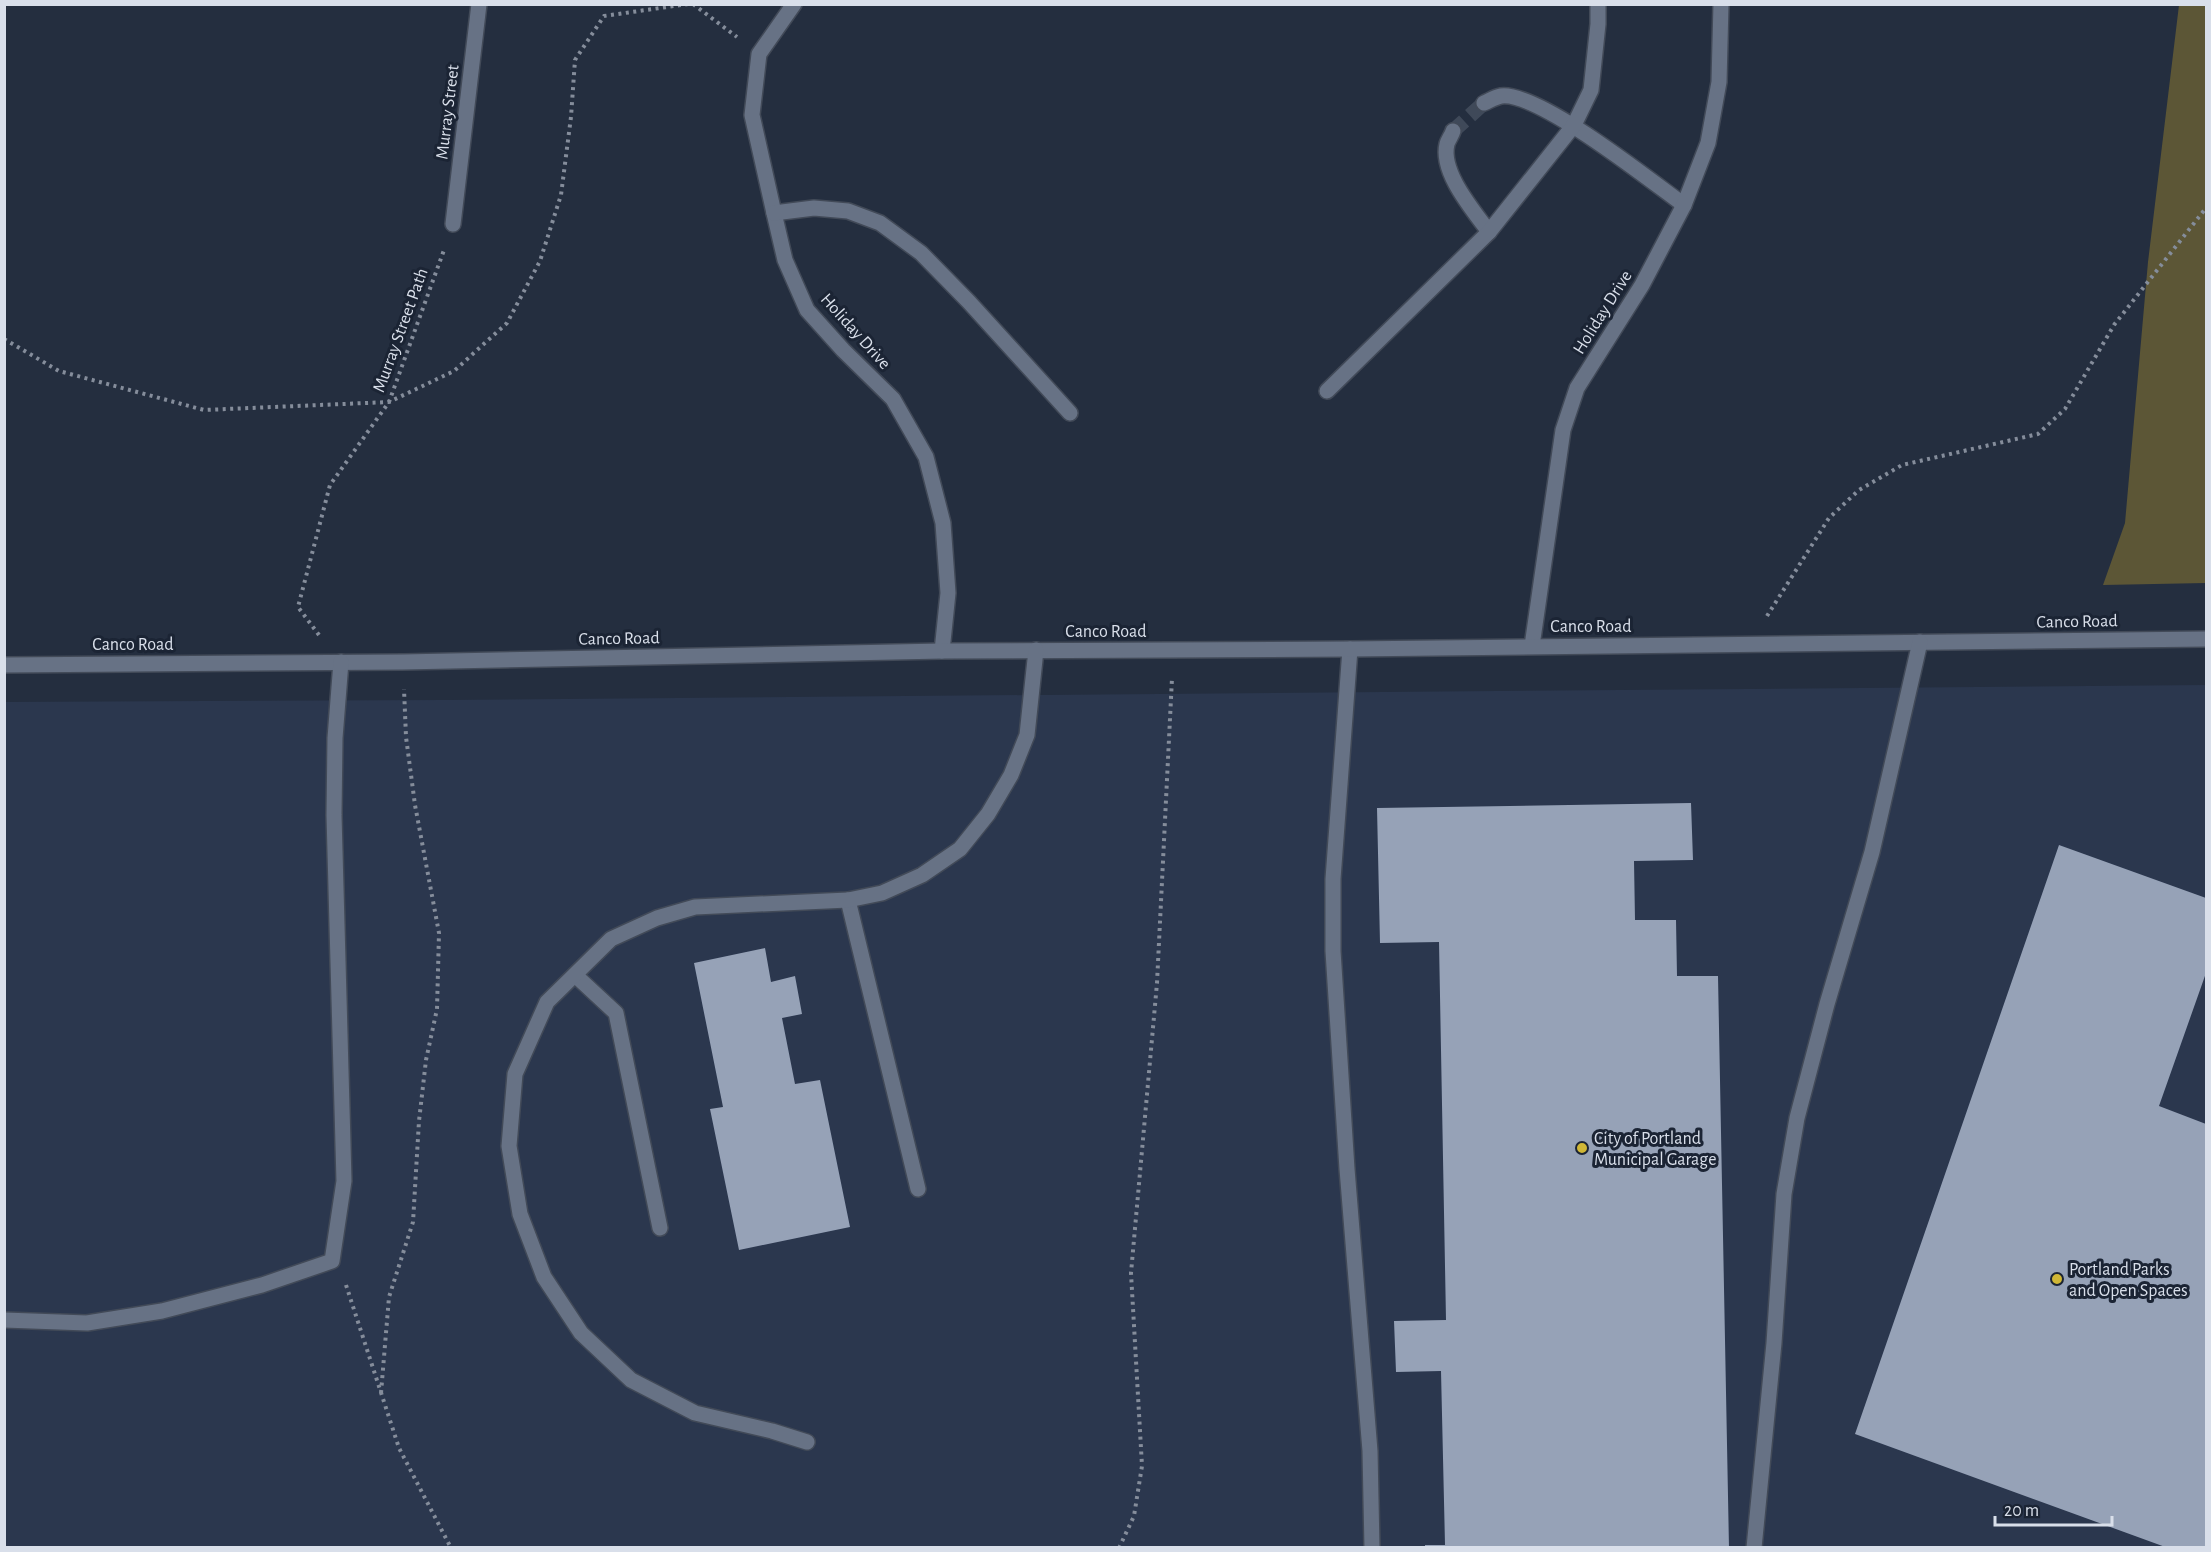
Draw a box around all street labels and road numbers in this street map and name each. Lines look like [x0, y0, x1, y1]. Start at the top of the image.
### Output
street label: Murray Street [433, 63, 463, 161]
street label: Murray Street Path [370, 266, 432, 395]
street label: Holiday Drive [1570, 267, 1636, 358]
street label: Holiday Drive [817, 290, 894, 373]
street label: Canco Road [2036, 612, 2118, 632]
street label: Canco Road [1550, 618, 1632, 636]
street label: Canco Road [1065, 623, 1147, 641]
street label: Canco Road [578, 629, 660, 649]
street label: Canco Road [92, 636, 174, 654]

